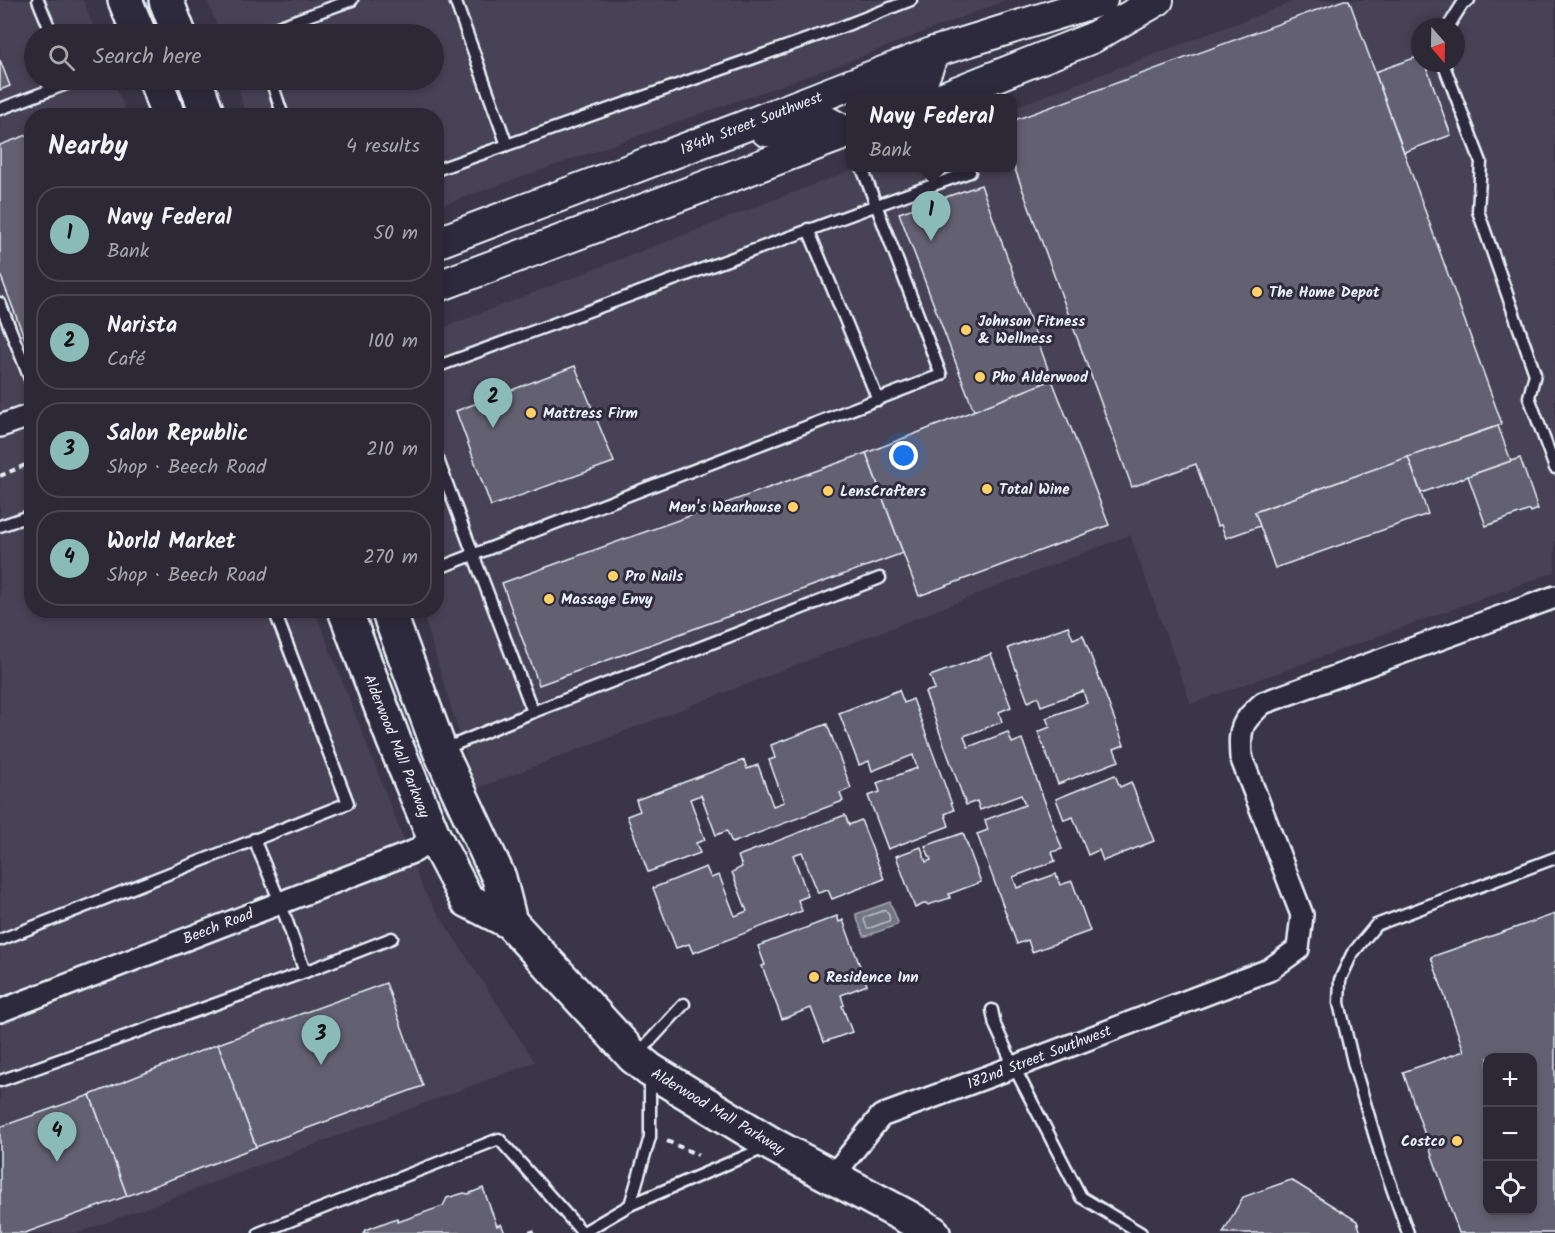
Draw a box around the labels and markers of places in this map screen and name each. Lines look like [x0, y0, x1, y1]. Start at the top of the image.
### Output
pin: 1 [912, 192, 950, 241]
place label: The Home Depot [1269, 281, 1380, 305]
marker: The Home Depot [1250, 285, 1264, 299]
place label: Johnson Fitness & Wellness [978, 310, 1085, 351]
marker: Johnson Fitness & Wellness [959, 323, 973, 337]
place label: Pho Alderwood [992, 366, 1089, 390]
marker: Pho Alderwood [973, 370, 987, 384]
pin: 2 [474, 378, 512, 428]
place label: Mattress Firm [543, 402, 638, 426]
marker: Mattress Firm [524, 406, 538, 420]
place label: Total Wine [999, 478, 1070, 502]
place label: LensCrafters [840, 480, 926, 504]
marker: Total Wine [980, 482, 994, 496]
marker: LensCrafters [821, 484, 835, 498]
place label: Men's Wearhouse [669, 496, 782, 520]
marker: Men's Wearhouse [786, 500, 800, 514]
place label: Pro Nails [625, 565, 683, 589]
marker: Pro Nails [606, 569, 620, 583]
place label: Massage Envy [561, 588, 653, 612]
marker: Massage Envy [542, 592, 556, 606]
place label: Residence Inn [826, 966, 919, 990]
marker: Residence Inn [807, 970, 821, 984]
pin: 3 [302, 1016, 340, 1065]
pin: 4 [38, 1112, 76, 1162]
place label: Costco [1401, 1130, 1445, 1154]
marker: Costco [1450, 1134, 1464, 1148]

